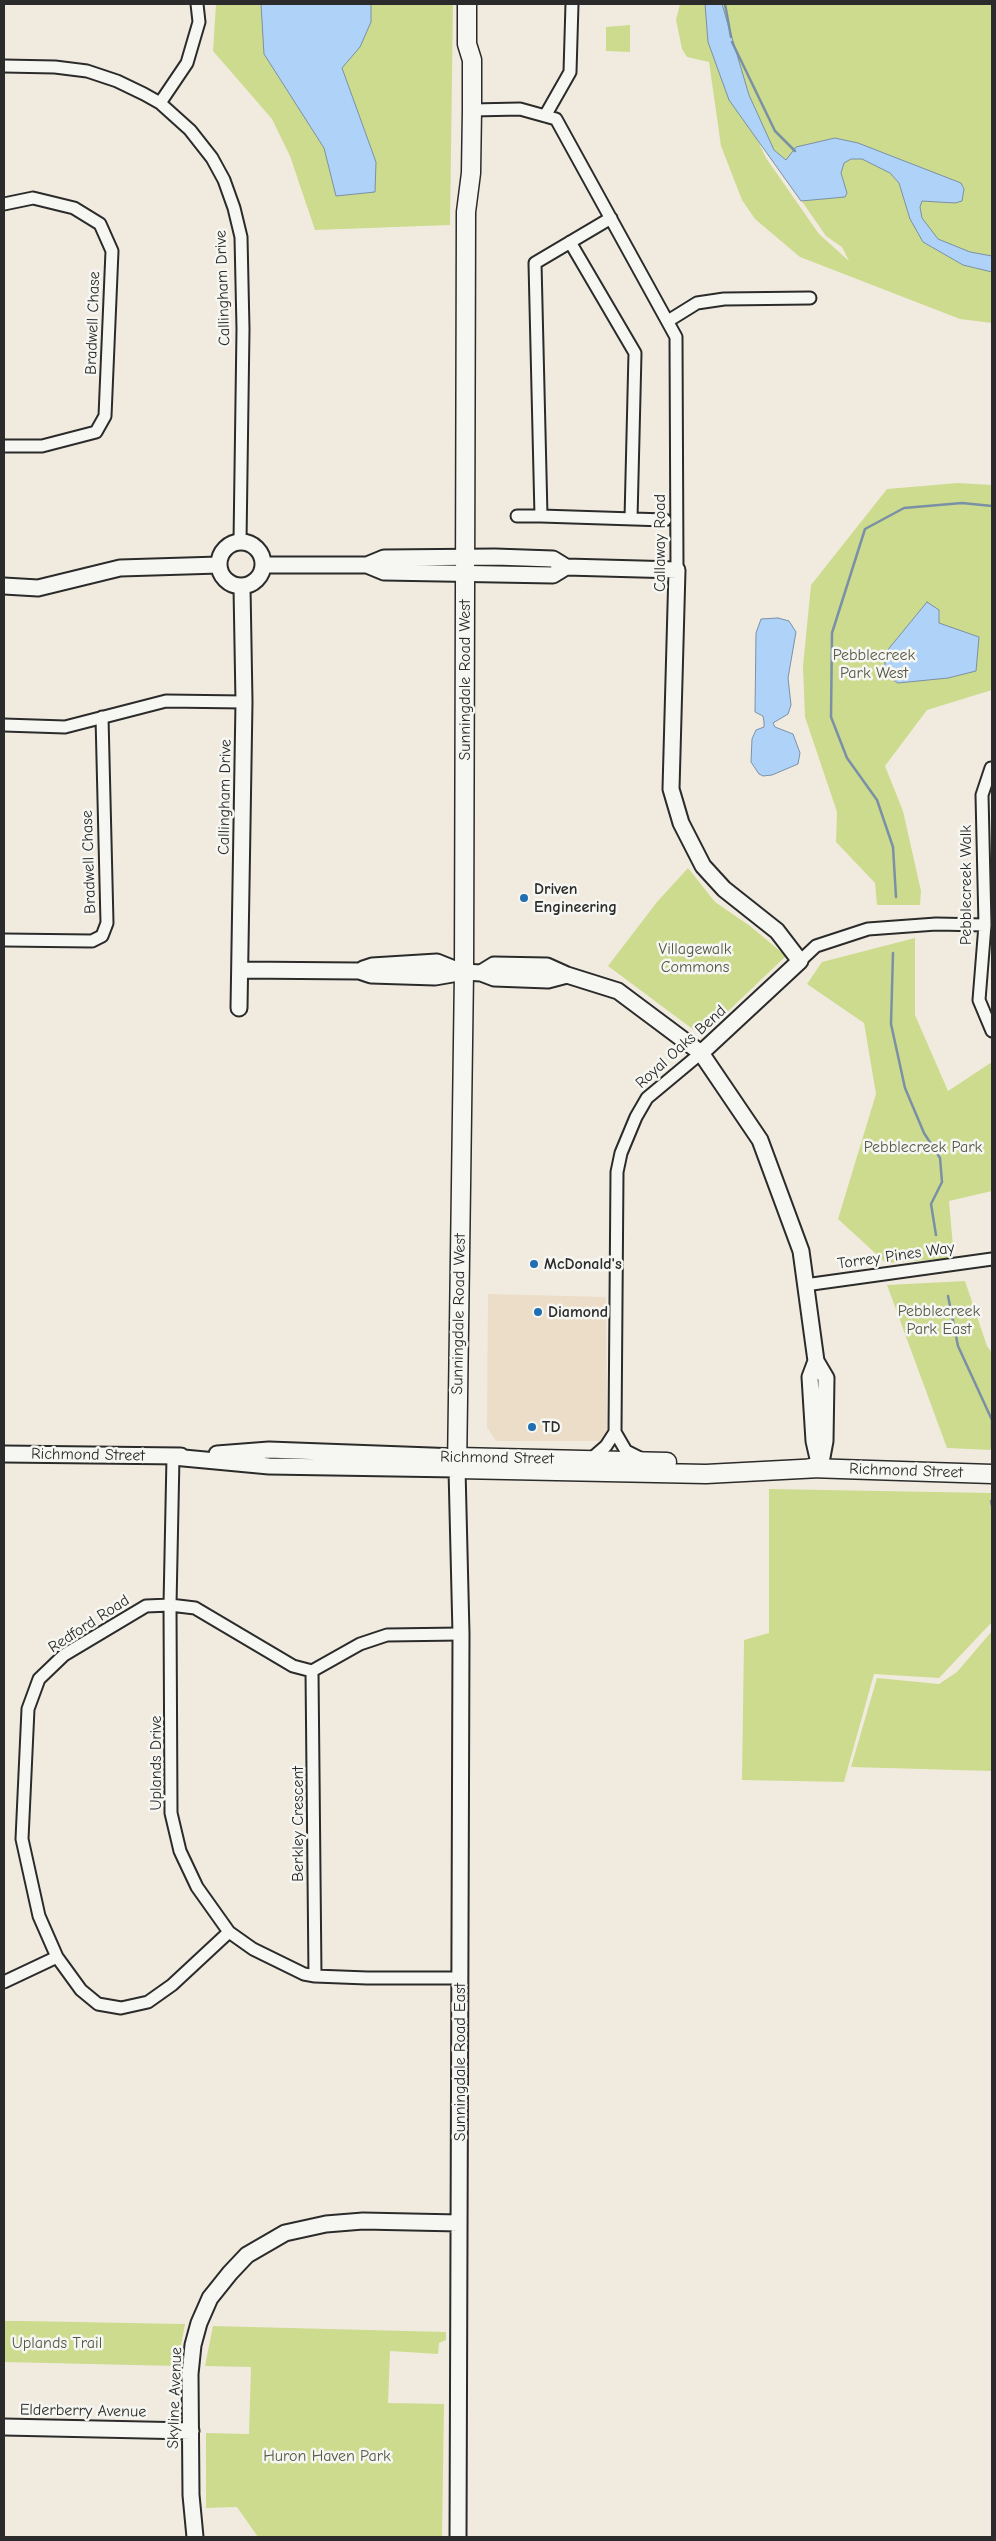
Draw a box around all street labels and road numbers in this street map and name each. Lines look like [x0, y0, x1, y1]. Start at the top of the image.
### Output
street label: Callingham Drive [211, 230, 235, 346]
street label: Bradwell Chase [82, 271, 104, 375]
street label: Callaway Road [650, 494, 670, 592]
street label: Sunningdale Road West [455, 599, 475, 761]
street label: Callingham Drive [214, 739, 236, 855]
street label: Bradwell Chase [78, 810, 100, 914]
street label: Pebblecreek Walk [956, 825, 976, 945]
street label: Royal Oaks Bend [632, 1001, 730, 1093]
street label: Sunningdale Road West [448, 1233, 470, 1395]
street label: Torrey Pines Way [836, 1238, 956, 1274]
street label: Richmond Street [31, 1444, 145, 1466]
street label: Richmond Street [440, 1447, 554, 1469]
street label: Richmond Street [849, 1459, 963, 1483]
street label: Redford Road [45, 1591, 133, 1657]
street label: Uplands Drive [146, 1715, 166, 1811]
street label: Berkley Crescent [288, 1766, 308, 1882]
street label: Sunningdale Road East [450, 1983, 470, 2141]
street label: Skyline Avenue [164, 2347, 186, 2449]
street label: Elderberry Avenue [20, 2400, 146, 2422]

